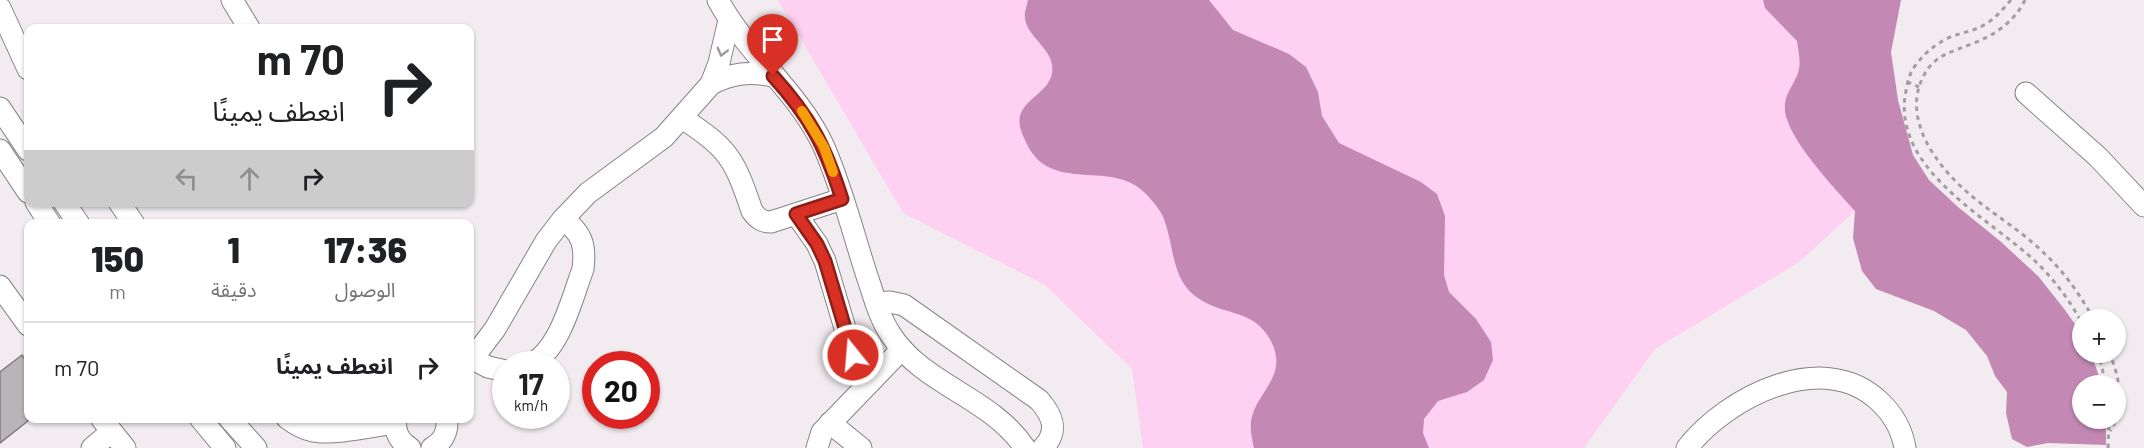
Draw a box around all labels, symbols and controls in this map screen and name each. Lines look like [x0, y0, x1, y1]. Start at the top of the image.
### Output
pin [747, 14, 798, 76]
icon: arrive [756, 23, 789, 56]
text: 70 m [257, 33, 345, 83]
one-way arrow [717, 46, 729, 57]
icon: right [366, 48, 444, 126]
text: انعطف يمينًا [212, 94, 345, 126]
icon: left [170, 162, 203, 195]
icon: ahead [233, 162, 266, 195]
icon: right [296, 162, 329, 195]
text: 1 [227, 227, 240, 270]
text: 17:36 [323, 227, 407, 270]
text: 150 [91, 236, 144, 279]
text: دقيقة [211, 277, 256, 301]
text: الوصول [335, 277, 396, 301]
text: m [109, 279, 126, 303]
map controls [2072, 309, 2126, 429]
button: + [2072, 309, 2126, 363]
position arrow [821, 323, 885, 387]
icon: right [411, 351, 444, 384]
speed limit sign: 20 [582, 351, 660, 429]
text: انعطف يمينًا [276, 352, 393, 378]
text: 70 m [54, 354, 99, 380]
text: 17 [518, 365, 544, 401]
button: − [2072, 375, 2126, 429]
text: km/h [514, 396, 548, 414]

